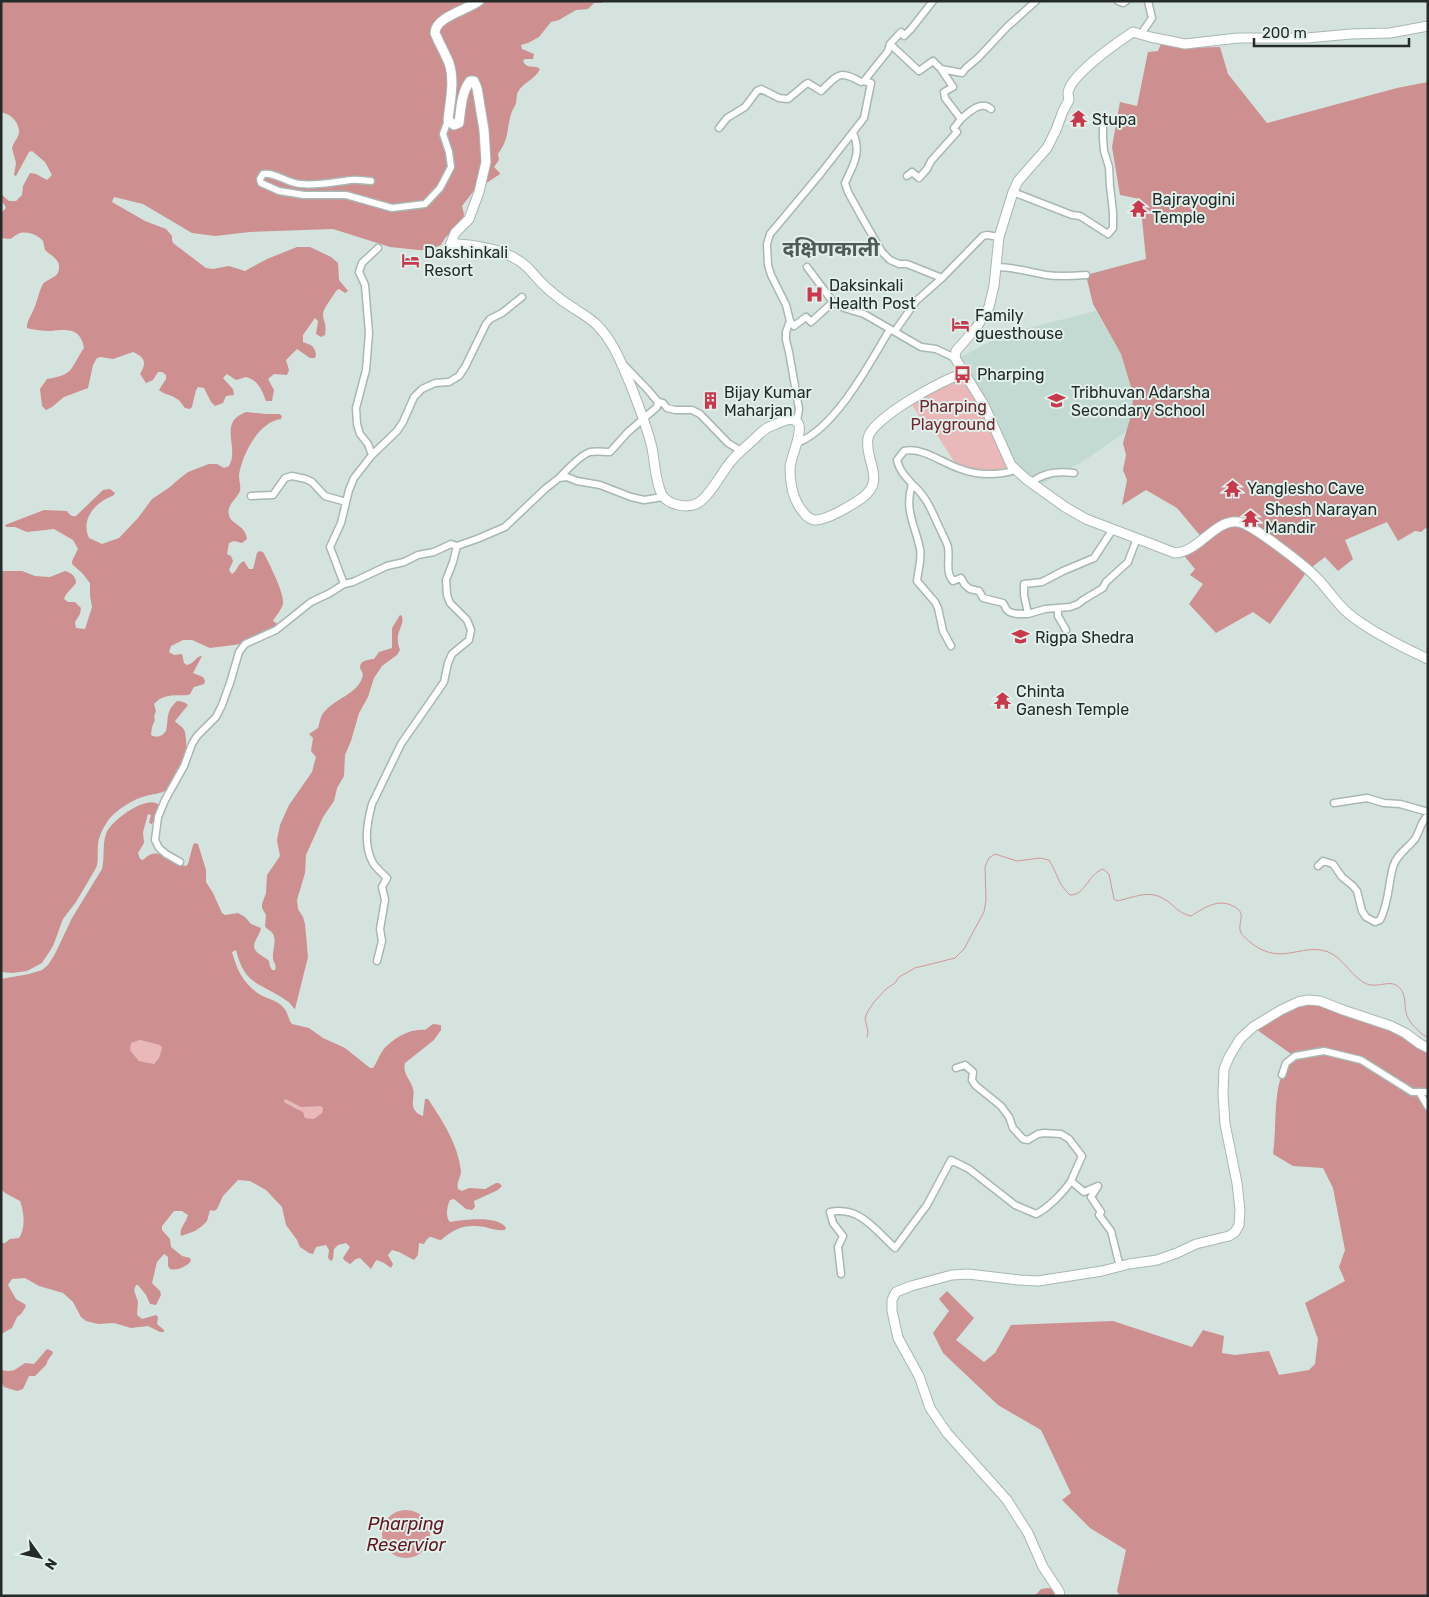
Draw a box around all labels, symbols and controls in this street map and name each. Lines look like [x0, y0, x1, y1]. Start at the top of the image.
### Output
scale bar [1254, 15, 1409, 47]
text: 200 m [1262, 24, 1307, 42]
temple icon: Stupa [1068, 109, 1088, 129]
place label: Stupa [1092, 110, 1136, 129]
place label: Bajrayogini Temple [1152, 190, 1235, 227]
temple icon: Bajrayogini Temple [1128, 198, 1148, 218]
district label: दक्षि‍णकाली [783, 236, 880, 261]
place label: Dakshinkali Resort [424, 243, 508, 280]
hotel icon: Dakshinkali Resort [400, 251, 420, 271]
place label: Daksinkali Health Post [829, 276, 916, 313]
hospital icon: Daksinkali Health Post [805, 284, 825, 304]
place label: Family guesthouse [975, 306, 1063, 343]
hotel icon: Family guesthouse [951, 314, 971, 334]
bus stop icon: Pharping [953, 364, 973, 384]
place label: Pharping [977, 365, 1045, 384]
place label: Bijay Kumar Maharjan [724, 383, 812, 420]
place label: Tribhuvan Adarsha Secondary School [1071, 383, 1210, 420]
building icon: Bijay Kumar Maharjan [700, 391, 720, 411]
school or university icon: Tribhuvan Adarsha Secondary School [1047, 391, 1067, 411]
park label: Pharping Playground [911, 397, 995, 434]
temple icon: Yanglesho Cave [1223, 478, 1243, 498]
place label: Yanglesho Cave [1247, 479, 1365, 498]
place label: Shesh Narayan Mandir [1265, 500, 1377, 537]
temple icon: Shesh Narayan Mandir [1241, 508, 1261, 528]
school or university icon: Rigpa Shedra [1011, 627, 1031, 647]
place label: Rigpa Shedra [1035, 628, 1134, 647]
place label: Chinta Ganesh Temple [1016, 682, 1129, 719]
temple icon: Chinta Ganesh Temple [992, 690, 1012, 710]
water label: Pharping Reservior [366, 1513, 447, 1556]
north arrow [15, 1532, 65, 1582]
text: N [41, 1555, 60, 1573]

